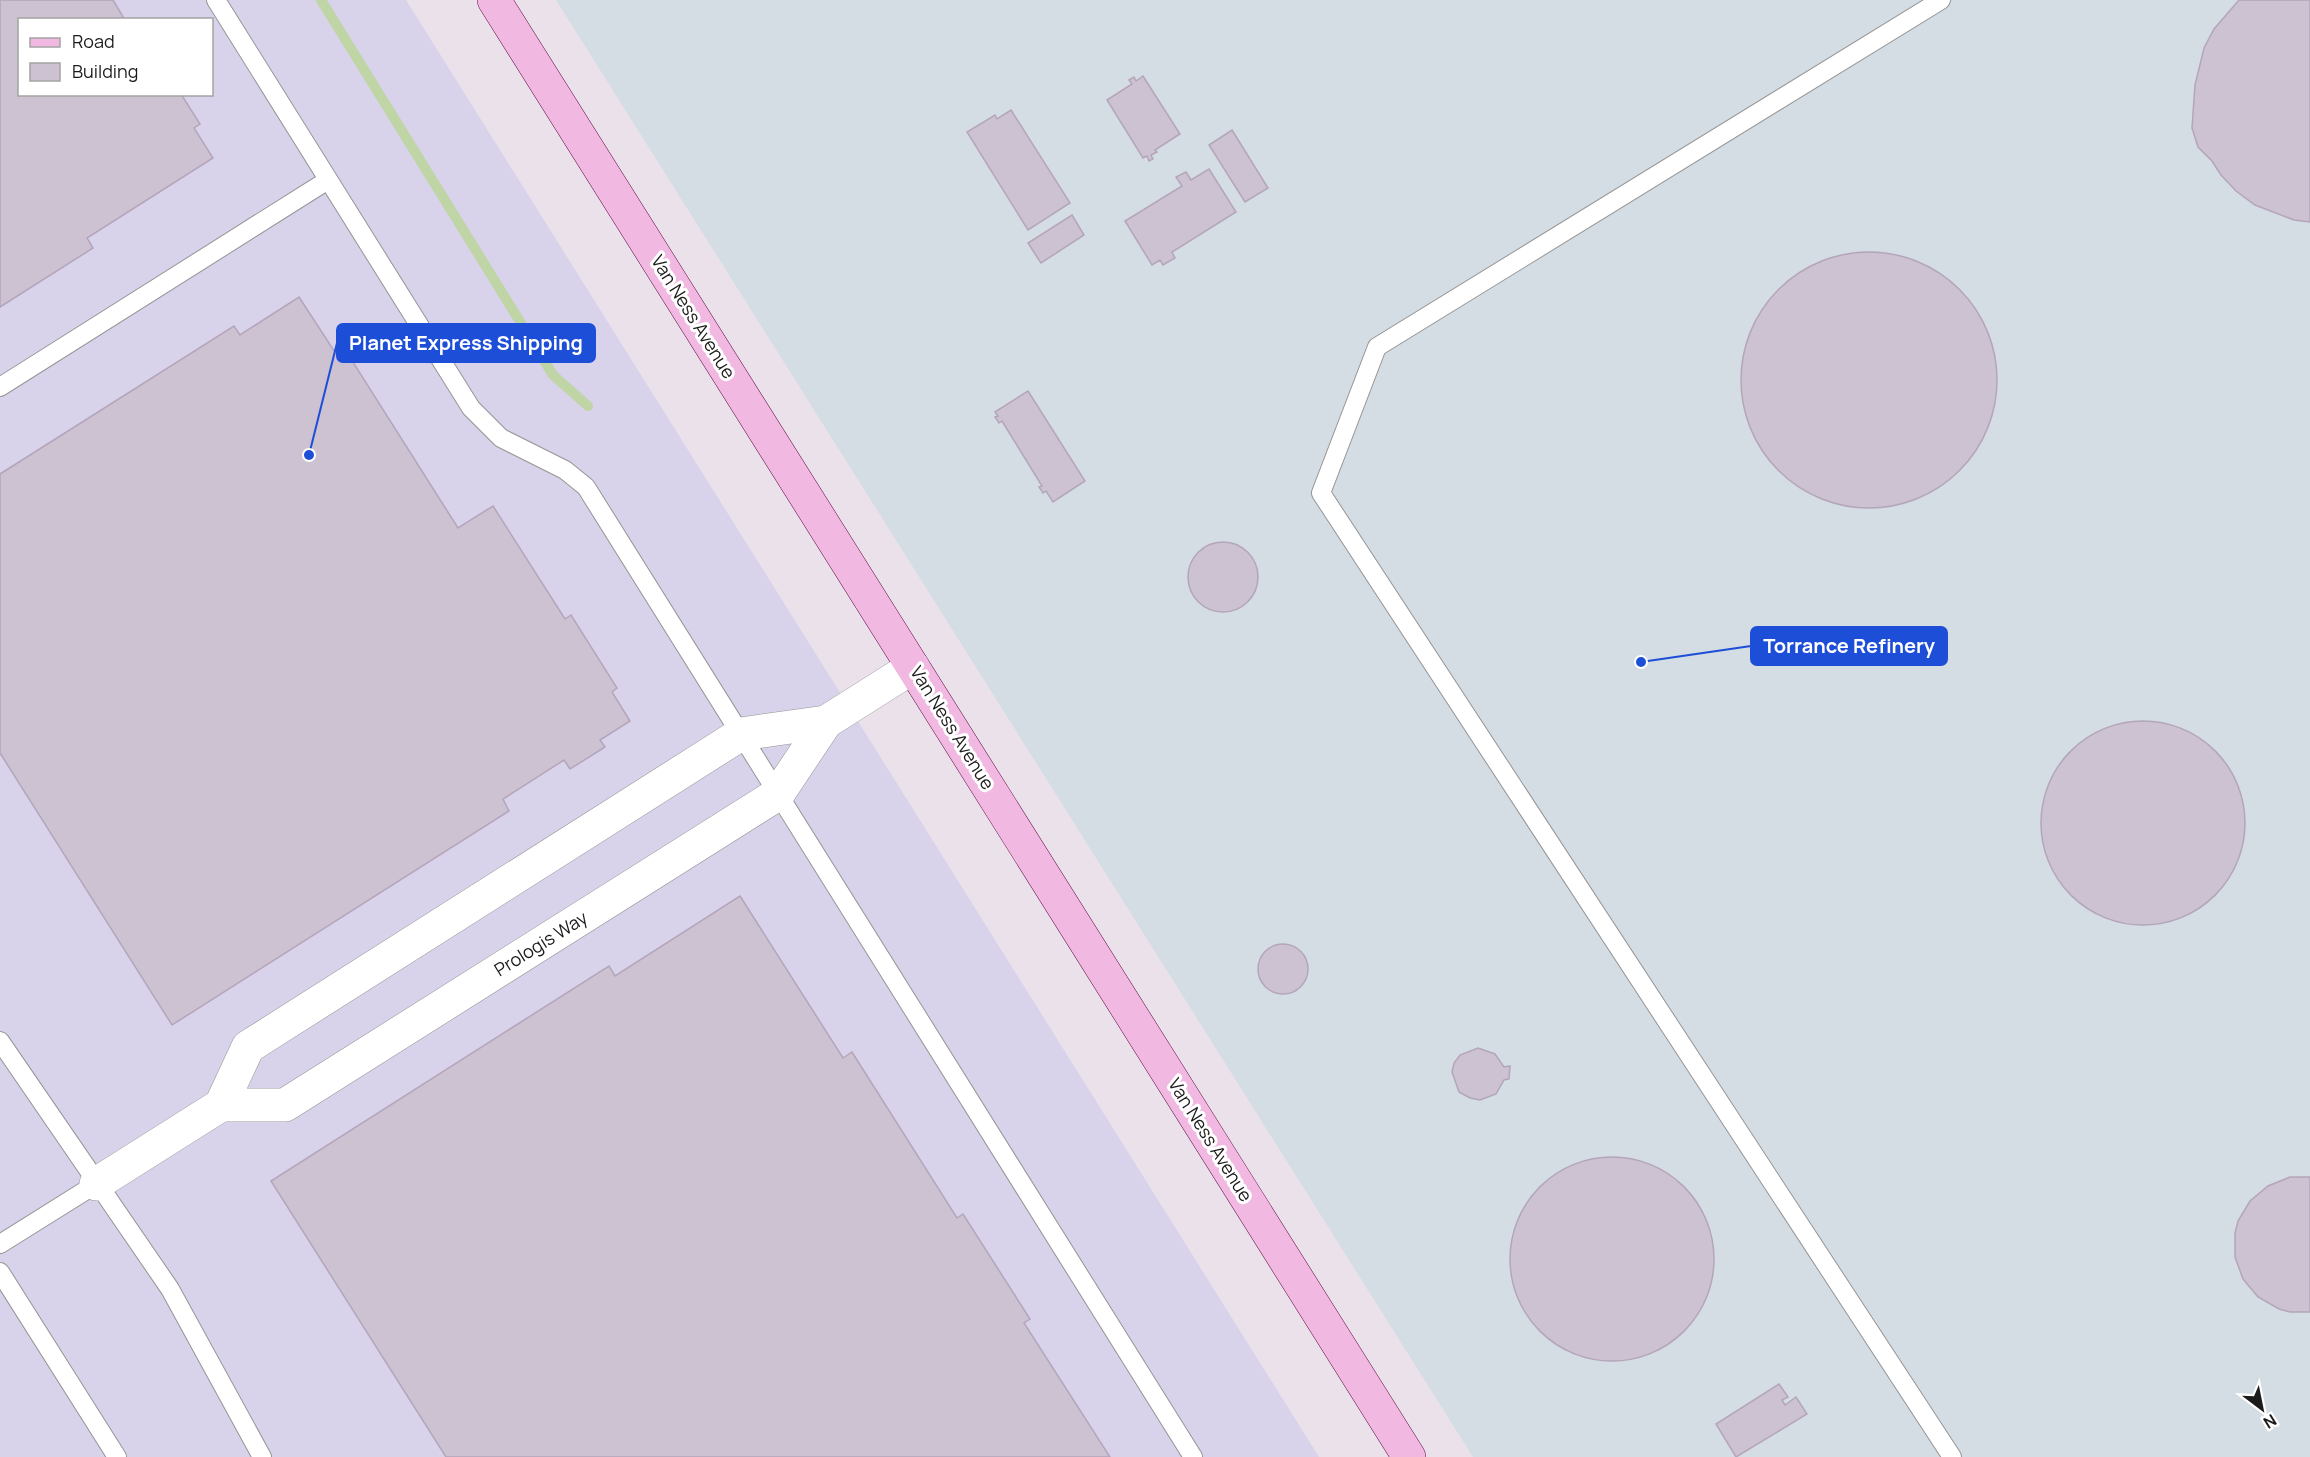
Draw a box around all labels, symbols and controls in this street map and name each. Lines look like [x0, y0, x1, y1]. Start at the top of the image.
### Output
legend [18, 18, 213, 96]
text: Road [72, 29, 115, 53]
text: Building [72, 59, 138, 83]
street label: Van Ness Avenue [646, 250, 741, 383]
callout: Planet Express Shipping [337, 324, 595, 362]
text: Planet Express Shipping [349, 329, 583, 356]
callout: Torrance Refinery [1751, 627, 1947, 665]
text: Torrance Refinery [1763, 632, 1936, 659]
street label: Van Ness Avenue [905, 661, 1000, 794]
street label: Prologis Way [489, 905, 592, 981]
street label: Van Ness Avenue [1163, 1073, 1258, 1206]
north arrow [2232, 1379, 2292, 1439]
text: N [2259, 1409, 2281, 1434]

